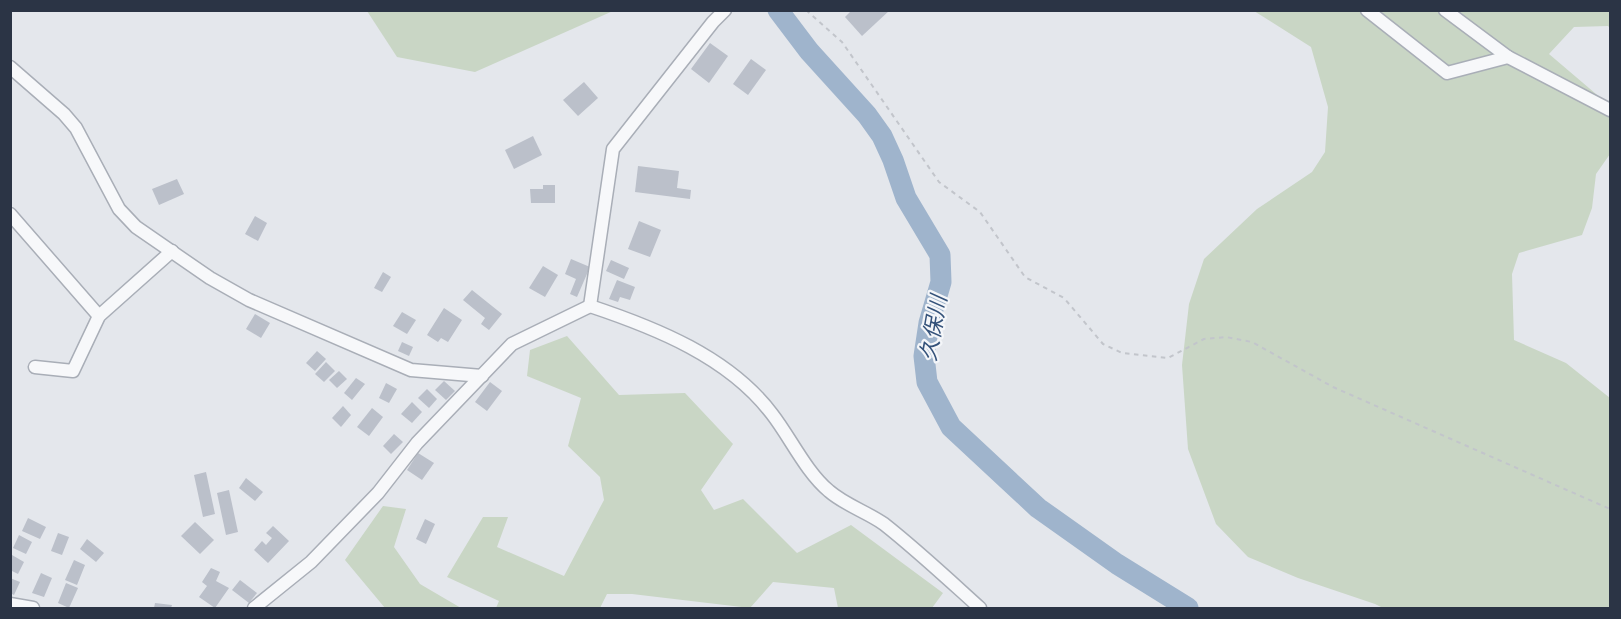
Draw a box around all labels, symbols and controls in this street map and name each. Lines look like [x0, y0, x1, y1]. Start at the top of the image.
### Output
water label: 久保川 [915, 291, 953, 363]

